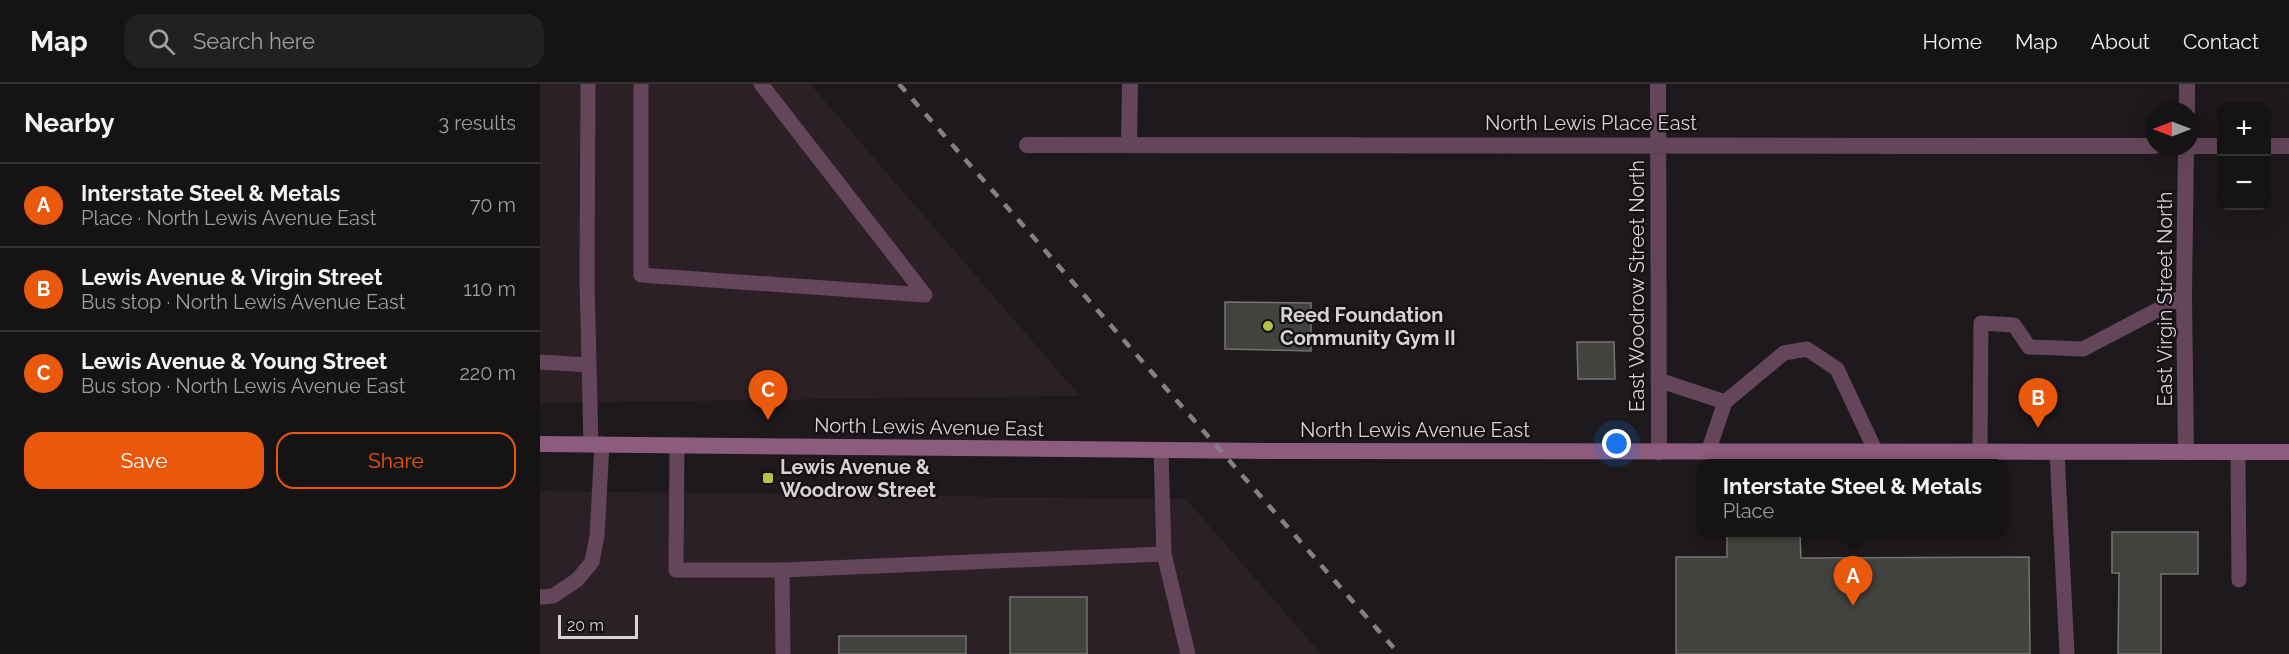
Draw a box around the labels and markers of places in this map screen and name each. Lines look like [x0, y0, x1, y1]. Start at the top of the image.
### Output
place label: Reed Foundation Community Gym II [1280, 303, 1456, 350]
marker: Reed Foundation Community Gym II [1261, 319, 1275, 333]
pin: C [748, 370, 788, 420]
pin: B [2018, 378, 2058, 428]
place label: Lewis Avenue & Woodrow Street [780, 455, 936, 502]
marker: Lewis Avenue & Woodrow Street [761, 471, 775, 485]
pin: A [1834, 556, 1872, 606]

